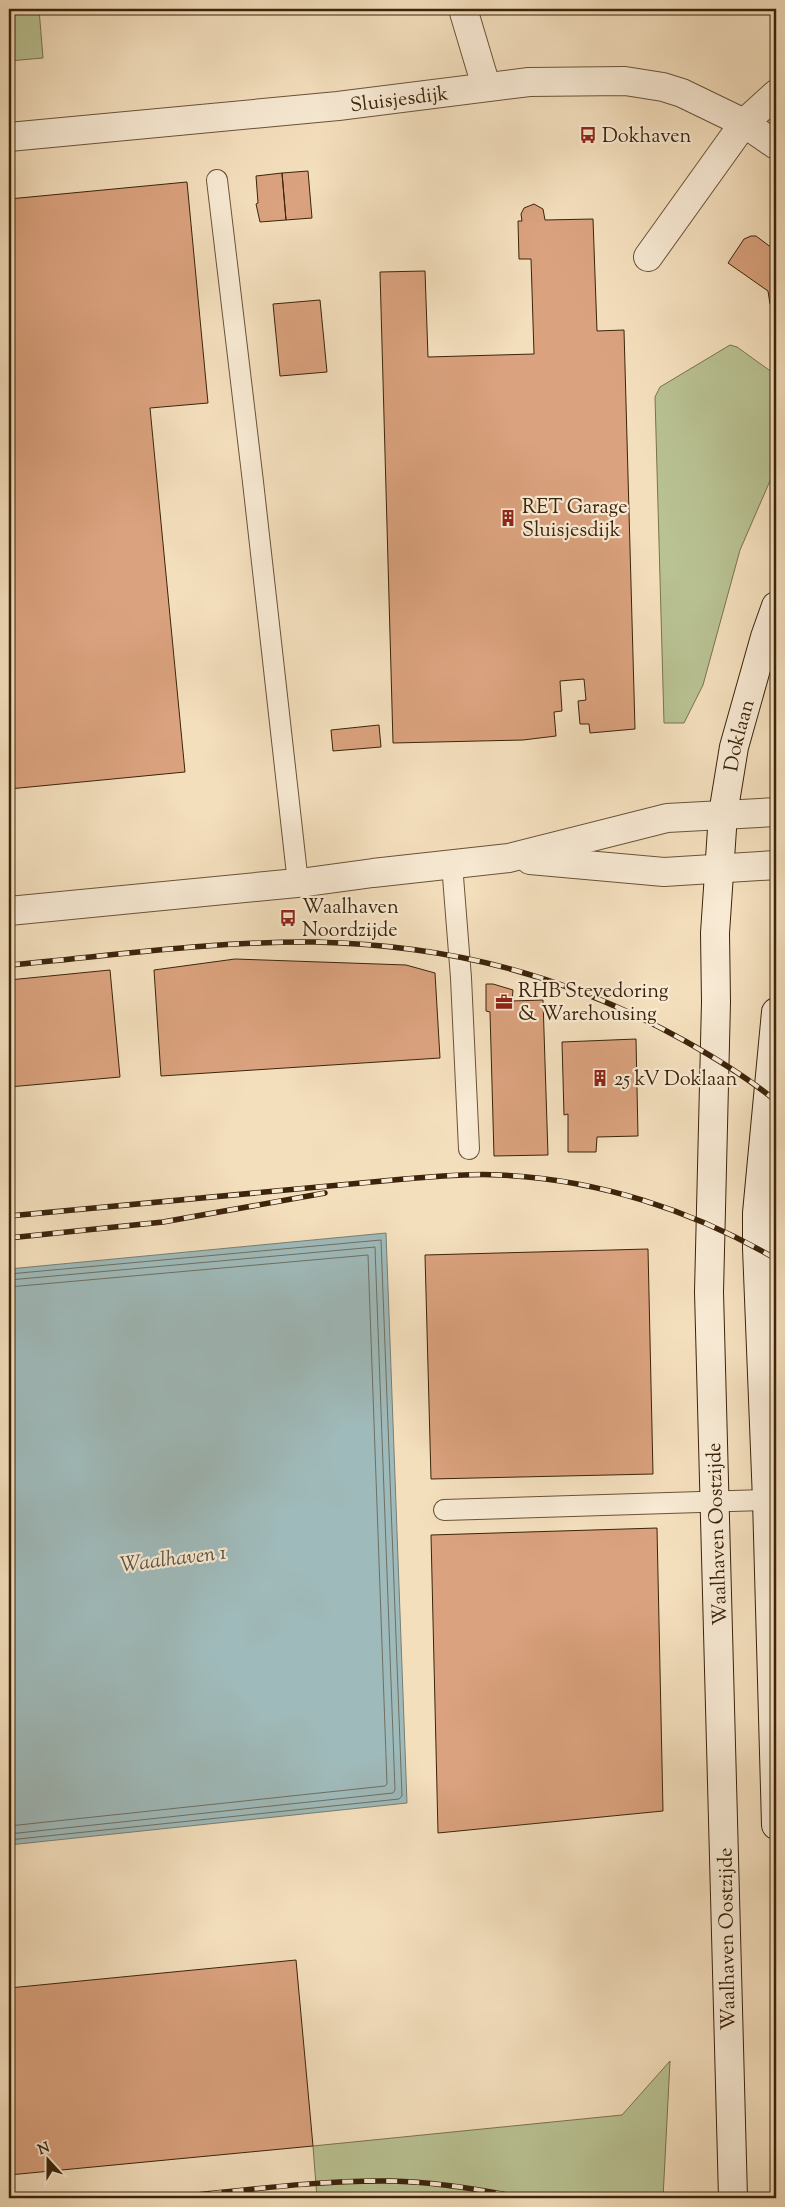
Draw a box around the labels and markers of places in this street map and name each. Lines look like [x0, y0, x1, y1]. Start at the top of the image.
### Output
place label: Dokhaven [602, 123, 691, 152]
bus stop icon: Dokhaven [578, 125, 598, 145]
place label: RET Garage Sluisjesdijk [522, 494, 627, 546]
building icon: RET Garage Sluisjesdijk [498, 508, 518, 528]
place label: Waalhaven Noordzijde [302, 894, 399, 946]
bus stop icon: Waalhaven Noordzijde [278, 908, 298, 928]
place label: RHB Stevedoring & Warehousing [518, 978, 669, 1030]
office icon: RHB Stevedoring & Warehousing [494, 992, 514, 1012]
place label: 25 kV Doklaan [614, 1066, 738, 1095]
building icon: 25 kV Doklaan [590, 1068, 610, 1088]

